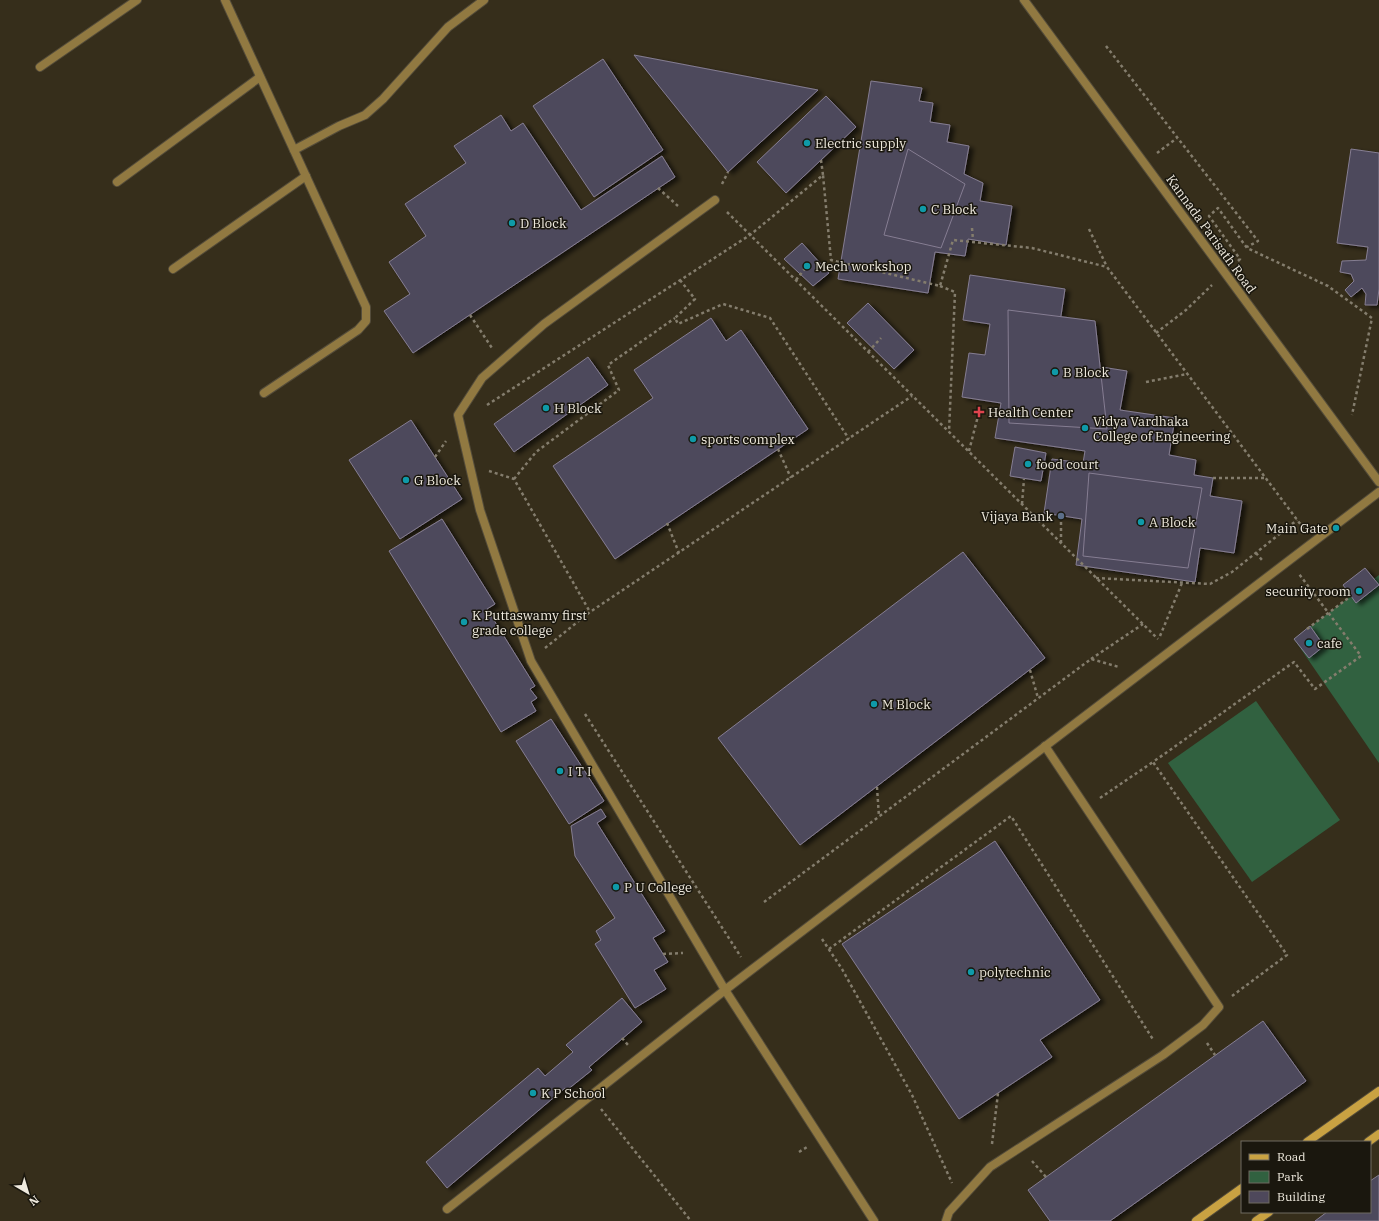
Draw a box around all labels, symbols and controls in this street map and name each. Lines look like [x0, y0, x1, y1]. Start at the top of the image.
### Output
place label: Electric supply [815, 135, 906, 152]
marker: Electric supply [802, 138, 812, 148]
street label: Kannada Parisath Road [1162, 171, 1260, 297]
place label: C Block [931, 201, 977, 218]
marker: C Block [918, 204, 928, 214]
place label: D Block [520, 215, 567, 232]
marker: D Block [507, 218, 517, 228]
place label: Mech workshop [815, 258, 912, 275]
marker: Mech workshop [802, 261, 812, 271]
place label: B Block [1063, 364, 1110, 381]
marker: B Block [1050, 367, 1060, 377]
place label: H Block [554, 400, 602, 417]
marker: H Block [541, 403, 551, 413]
place label: Health Center [988, 404, 1073, 421]
marker: Health Center [973, 406, 985, 418]
place label: Vidya Vardhaka College of Engineering [1093, 413, 1230, 445]
marker: Vidya Vardhaka College of Engineering [1080, 423, 1090, 433]
place label: sports complex [701, 431, 795, 448]
marker: sports complex [688, 434, 698, 444]
place label: food court [1036, 456, 1099, 473]
marker: food court [1023, 459, 1033, 469]
place label: G Block [414, 472, 461, 489]
marker: G Block [401, 475, 411, 485]
place label: Vijaya Bank [981, 508, 1053, 525]
marker: Vijaya Bank [1056, 511, 1066, 521]
place label: A Block [1149, 514, 1196, 531]
marker: A Block [1136, 517, 1146, 527]
place label: Main Gate [1266, 520, 1328, 537]
marker: Main Gate [1331, 523, 1341, 533]
place label: security room [1266, 583, 1351, 600]
marker: security room [1354, 586, 1364, 596]
place label: K Puttaswamy first grade college [472, 607, 587, 639]
marker: K Puttaswamy first grade college [459, 617, 469, 627]
place label: cafe [1317, 635, 1342, 652]
marker: cafe [1304, 638, 1314, 648]
place label: M Block [882, 696, 931, 713]
marker: M Block [869, 699, 879, 709]
place label: I T I [568, 763, 592, 780]
marker: I T I [555, 766, 565, 776]
place label: P U College [624, 879, 692, 896]
marker: P U College [611, 882, 621, 892]
place label: polytechnic [979, 964, 1051, 981]
marker: polytechnic [966, 967, 976, 977]
place label: K P School [541, 1085, 606, 1102]
marker: K P School [528, 1088, 538, 1098]
legend [1241, 1141, 1371, 1213]
text: Road [1277, 1149, 1306, 1164]
text: Park [1277, 1169, 1303, 1184]
north arrow [8, 1173, 48, 1213]
text: Building [1277, 1189, 1325, 1204]
text: N [26, 1193, 42, 1209]

